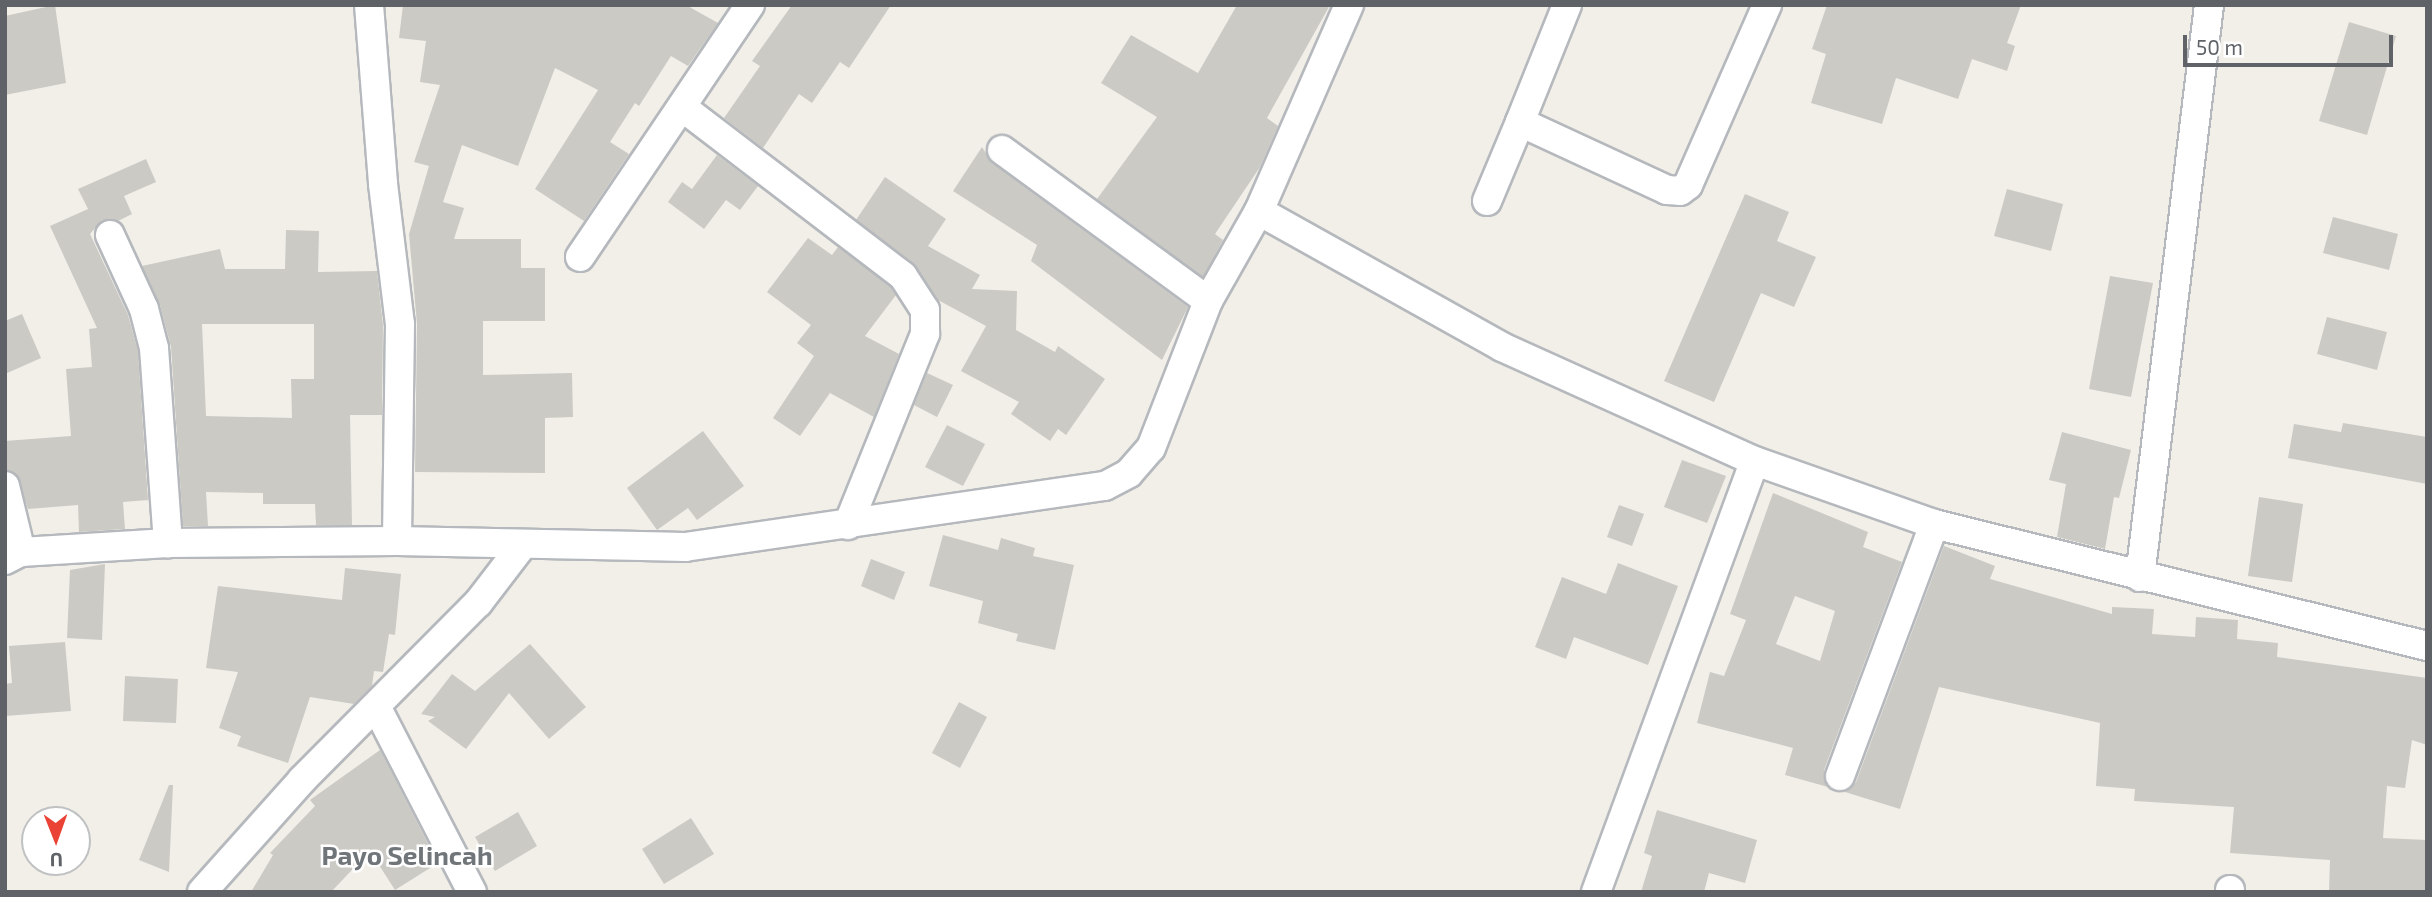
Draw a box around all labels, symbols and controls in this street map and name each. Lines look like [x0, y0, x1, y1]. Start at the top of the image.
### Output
scale bar [2187, 21, 2397, 65]
text: 50 m [2196, 34, 2243, 59]
north arrow [21, 806, 91, 876]
district label: Payo Selincah [321, 839, 493, 871]
text: U [50, 849, 63, 872]

